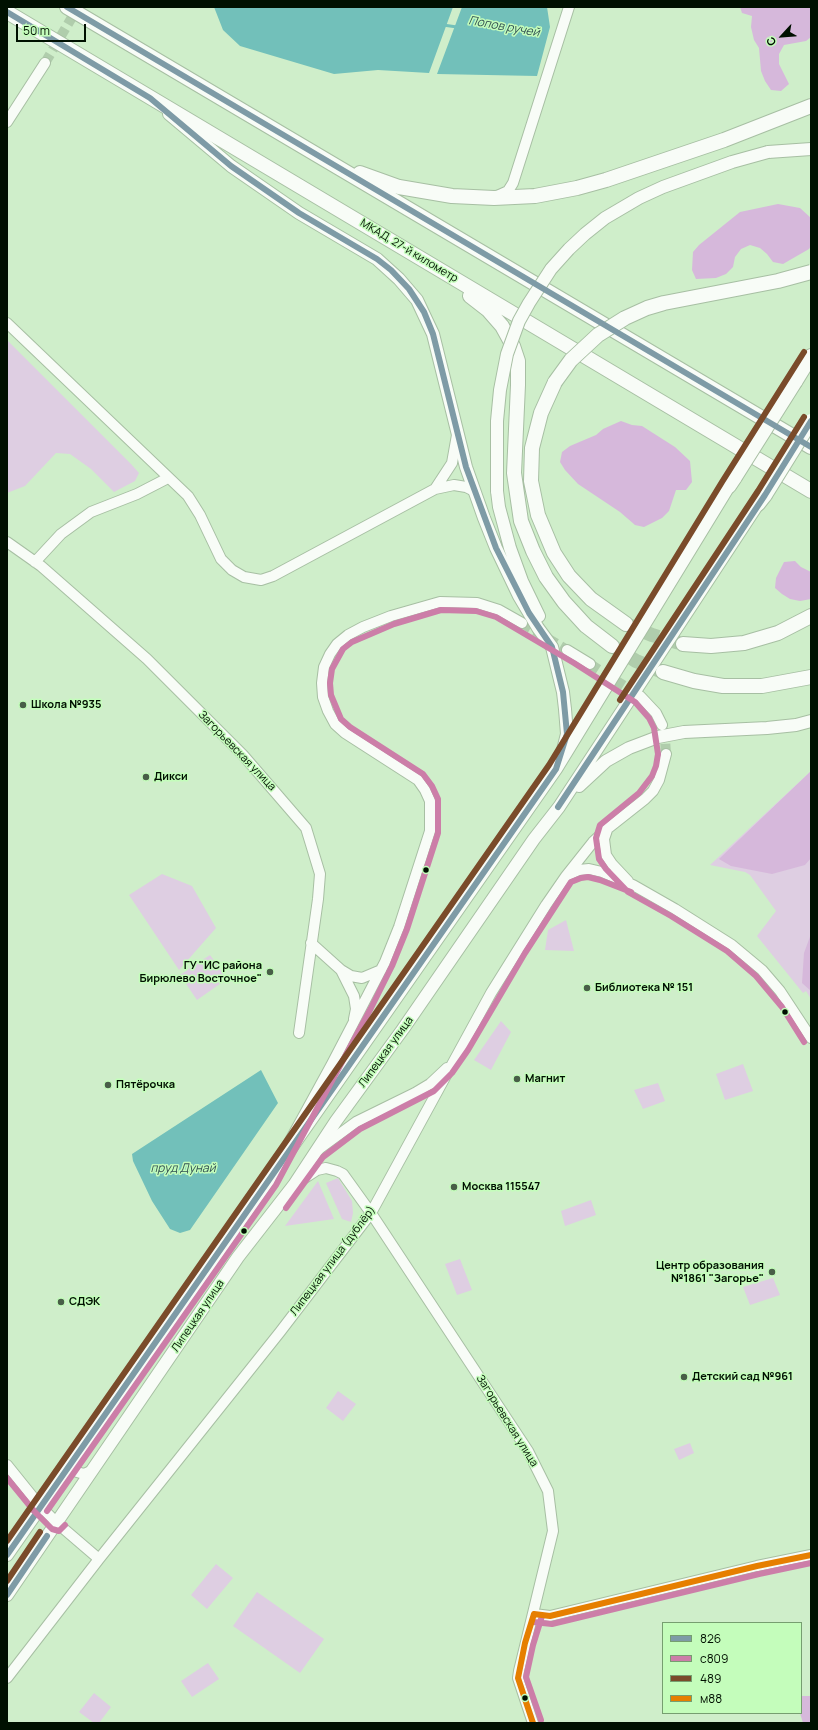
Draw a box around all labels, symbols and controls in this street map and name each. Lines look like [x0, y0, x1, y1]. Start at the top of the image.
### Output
water label: Попов ручей [467, 14, 541, 40]
scale bar [18, 16, 88, 42]
north arrow [762, 16, 802, 56]
text: 50 m [23, 22, 50, 39]
text: С [762, 35, 779, 48]
street label: МКАД, 27-й километр [358, 217, 460, 285]
place label: Школа №935 [31, 698, 101, 712]
marker: Школа №935 [18, 700, 28, 710]
street label: Загорьевская улица [195, 708, 279, 794]
place label: Дикси [154, 770, 188, 784]
marker: Дикси [141, 772, 151, 782]
unlabelled marker [421, 865, 431, 875]
place label: ГУ "ИС района Бирюлево Восточное" [139, 959, 262, 985]
marker: ГУ "ИС района Бирюлево Восточное" [265, 967, 275, 977]
place label: Библиотека № 151 [595, 981, 693, 995]
marker: Библиотека № 151 [582, 983, 592, 993]
unlabelled marker [780, 1007, 790, 1017]
street label: Липецкая улица [356, 1014, 416, 1090]
place label: Магнит [525, 1072, 565, 1086]
marker: Магнит [512, 1074, 522, 1084]
place label: Пятёрочка [116, 1078, 175, 1092]
marker: Пятёрочка [103, 1080, 113, 1090]
water label: пруд Дунай [150, 1162, 216, 1176]
place label: Москва 115547 [462, 1180, 540, 1194]
marker: Москва 115547 [449, 1182, 459, 1192]
street label: Липецкая улица (дублёр) [288, 1204, 378, 1318]
unlabelled marker [239, 1226, 249, 1236]
place label: Центр образования №1861 "Загорье" [656, 1259, 764, 1285]
marker: Центр образования №1861 "Загорье" [767, 1267, 777, 1277]
street label: Липецкая улица [169, 1277, 227, 1355]
place label: СДЭК [69, 1295, 100, 1309]
marker: СДЭК [56, 1297, 66, 1307]
place label: Детский сад №961 [692, 1370, 793, 1384]
marker: Детский сад №961 [679, 1372, 689, 1382]
street label: Загорьевская улица [473, 1373, 541, 1469]
legend [662, 1622, 802, 1714]
text: 826 [700, 1630, 721, 1647]
text: с809 [700, 1650, 728, 1667]
text: 489 [700, 1670, 722, 1687]
text: м88 [700, 1690, 722, 1707]
unlabelled marker [520, 1693, 530, 1703]

